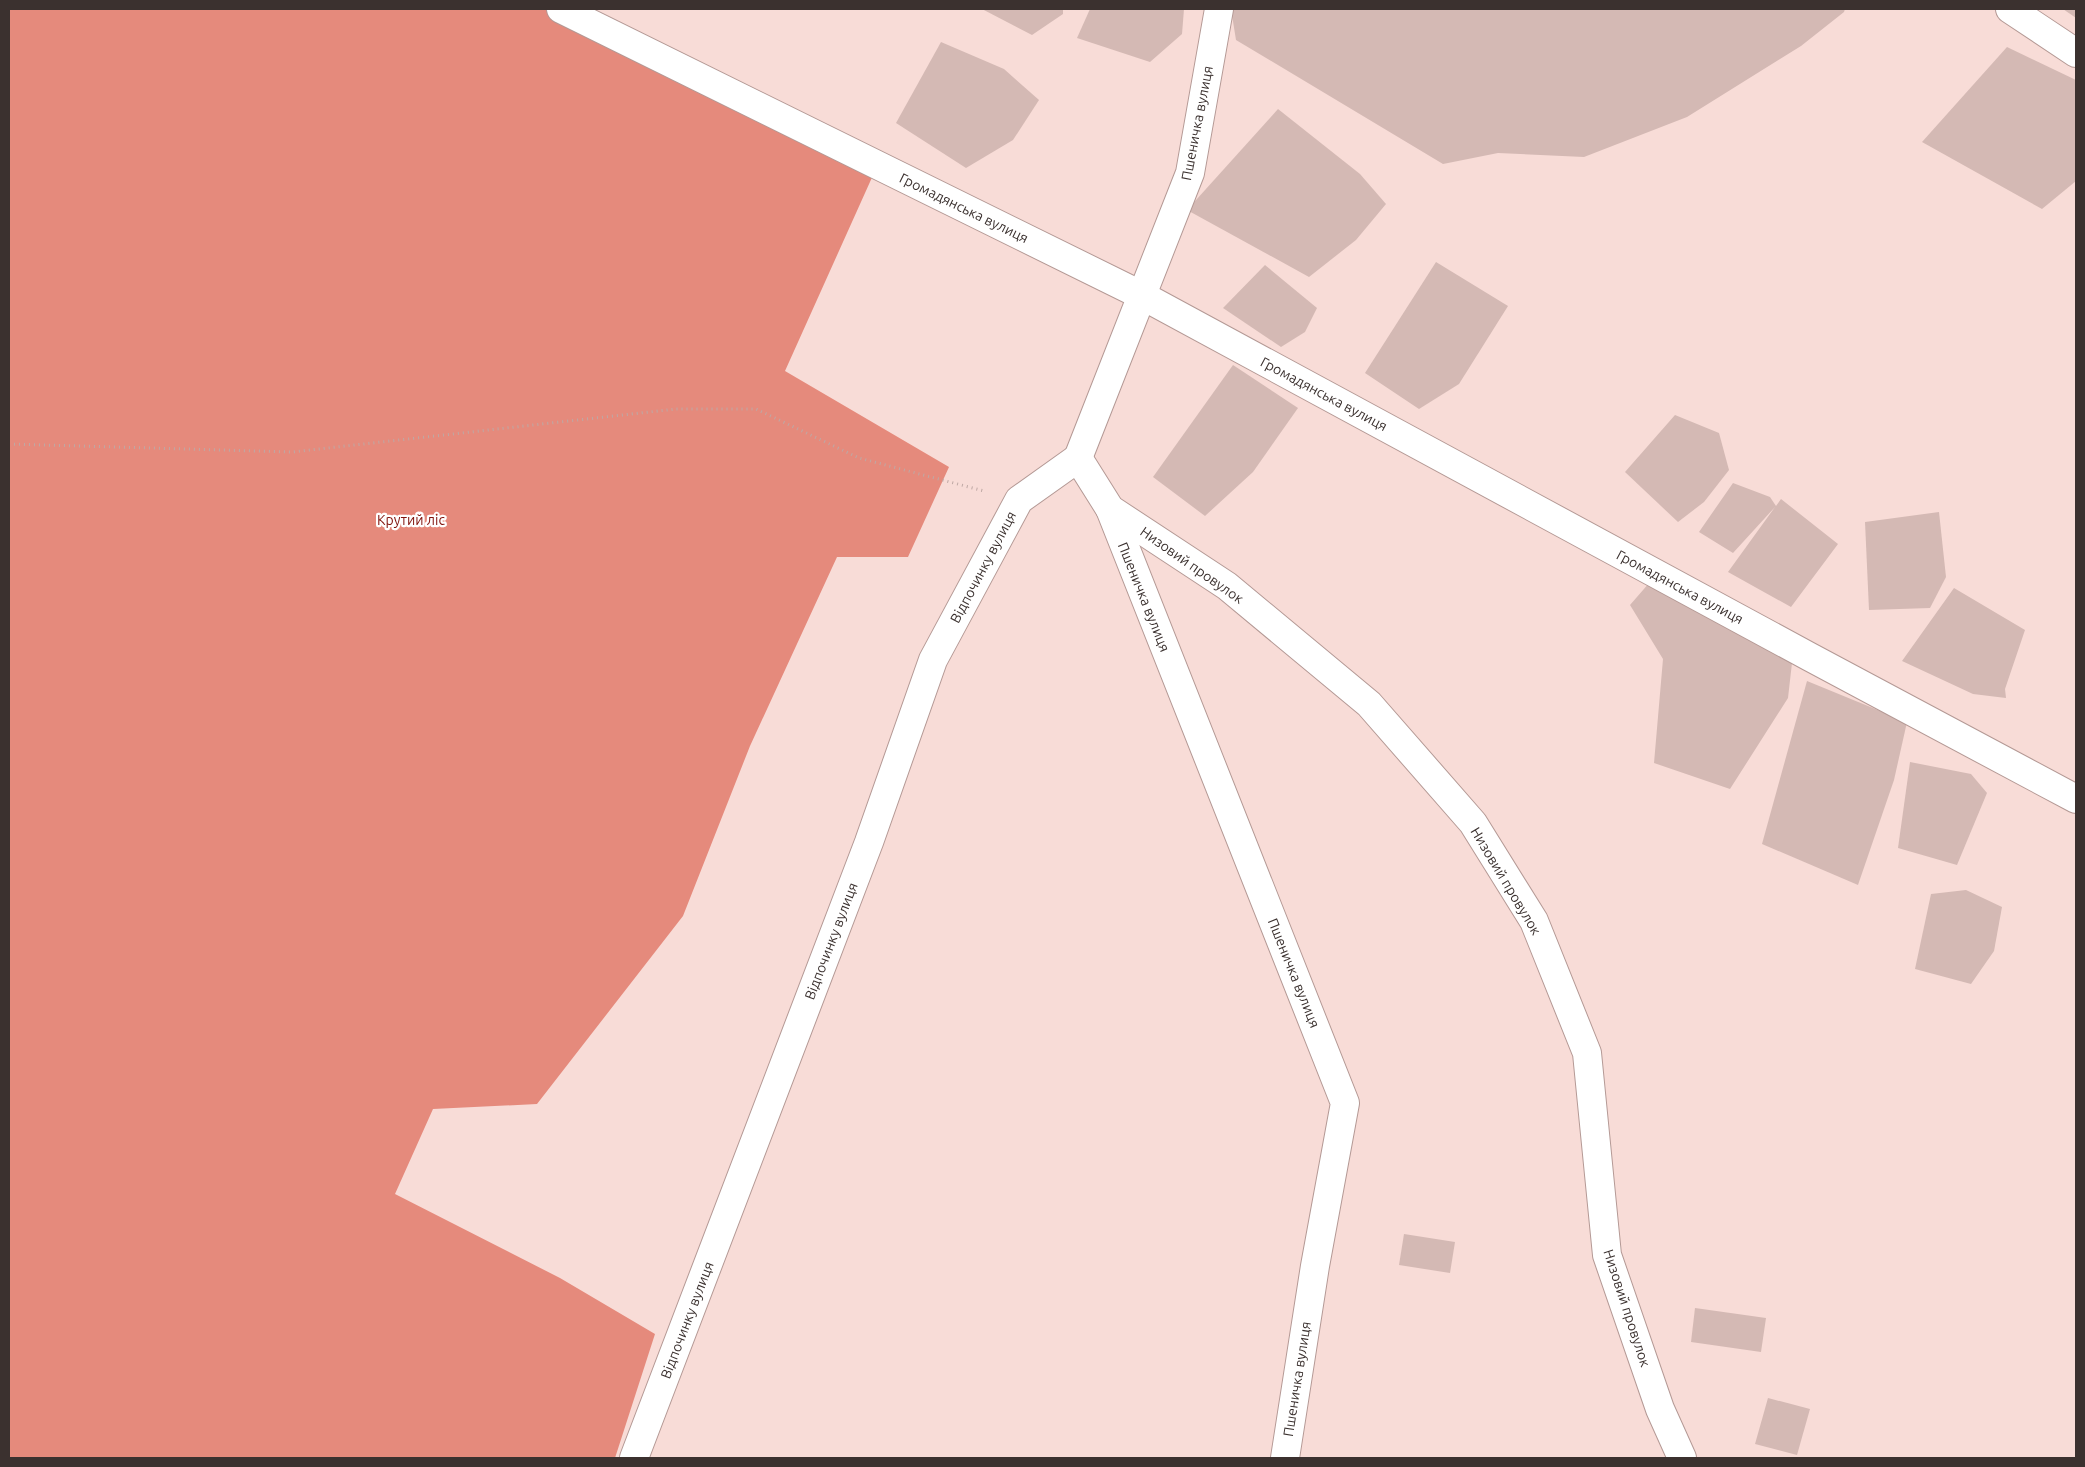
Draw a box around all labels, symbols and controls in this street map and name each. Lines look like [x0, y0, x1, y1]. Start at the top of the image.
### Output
street label: Пшеничка вулиця [1178, 64, 1216, 182]
street label: Громадянська вулиця [897, 170, 1031, 246]
street label: Громадянська вулиця [1258, 354, 1390, 434]
street label: Відпочинку вулиця [947, 508, 1019, 626]
park label: Крутий ліс [377, 512, 445, 528]
street label: Низовий провулок [1137, 523, 1247, 607]
street label: Пшеничка вулиця [1115, 540, 1173, 654]
street label: Громадянська вулиця [1614, 547, 1746, 627]
street label: Низовий провулок [1468, 824, 1544, 938]
street label: Відпочинку вулиця [801, 880, 861, 1002]
street label: Пшеничка вулиця [1265, 916, 1323, 1030]
street label: Низовий провулок [1600, 1247, 1654, 1369]
street label: Відпочинку вулиця [657, 1259, 717, 1381]
street label: Пшеничка вулиця [1280, 1320, 1314, 1438]

